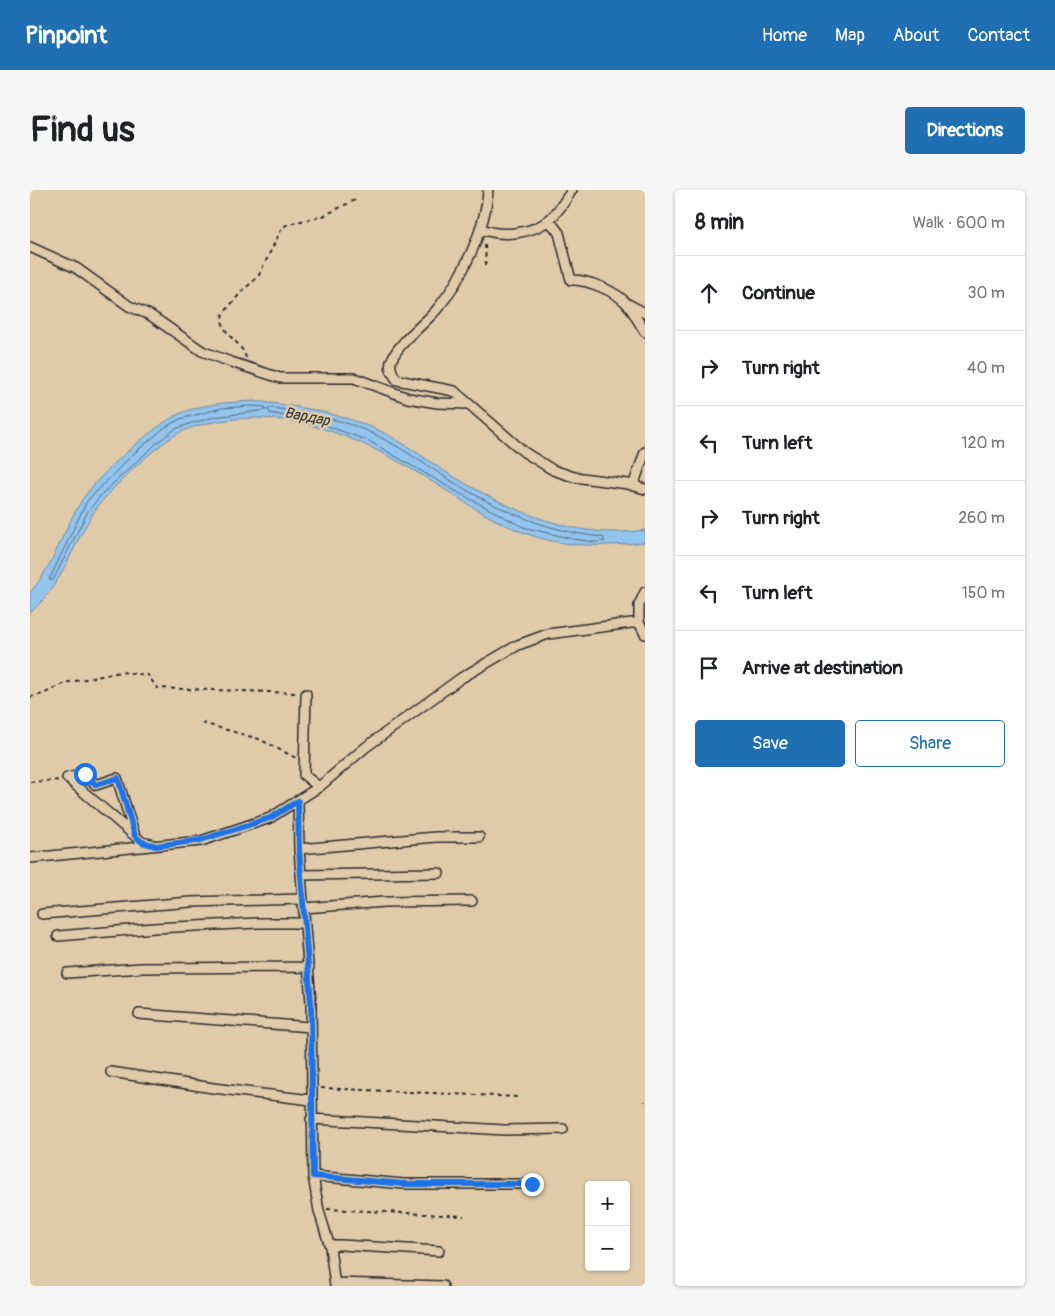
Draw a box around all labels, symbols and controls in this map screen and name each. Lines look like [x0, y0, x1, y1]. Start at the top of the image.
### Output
text: Pinpoint [25, 21, 107, 50]
text: Home [762, 24, 807, 47]
text: Map [835, 24, 865, 47]
text: About [893, 24, 939, 47]
text: Contact [967, 24, 1030, 47]
button: Directions [905, 107, 1025, 154]
text: Find us [30, 108, 135, 152]
text: 8 min [695, 209, 744, 236]
text: Walk · 600 m [912, 213, 1005, 233]
icon: ahead [695, 279, 723, 307]
text: Continue [742, 281, 815, 305]
text: 30 m [967, 283, 1005, 303]
icon: right [695, 354, 723, 382]
text: Turn right [742, 356, 820, 380]
text: 40 m [967, 358, 1005, 378]
water label: Вардар [283, 403, 332, 431]
icon: left [695, 429, 723, 457]
text: Turn left [742, 431, 812, 455]
text: 120 m [961, 433, 1005, 453]
icon: right [695, 504, 723, 532]
text: Turn right [742, 506, 820, 530]
text: 260 m [958, 508, 1005, 528]
icon: left [695, 579, 723, 607]
text: Turn left [742, 581, 812, 605]
text: 150 m [961, 583, 1005, 603]
icon: arrive [695, 654, 723, 682]
text: Arrive at destination [742, 656, 903, 680]
button: Save [695, 720, 845, 767]
button: Share [855, 720, 1005, 767]
route start [74, 763, 97, 786]
route end [521, 1173, 544, 1196]
map controls [585, 1181, 630, 1271]
button: + [585, 1181, 630, 1226]
button: − [585, 1226, 630, 1271]

